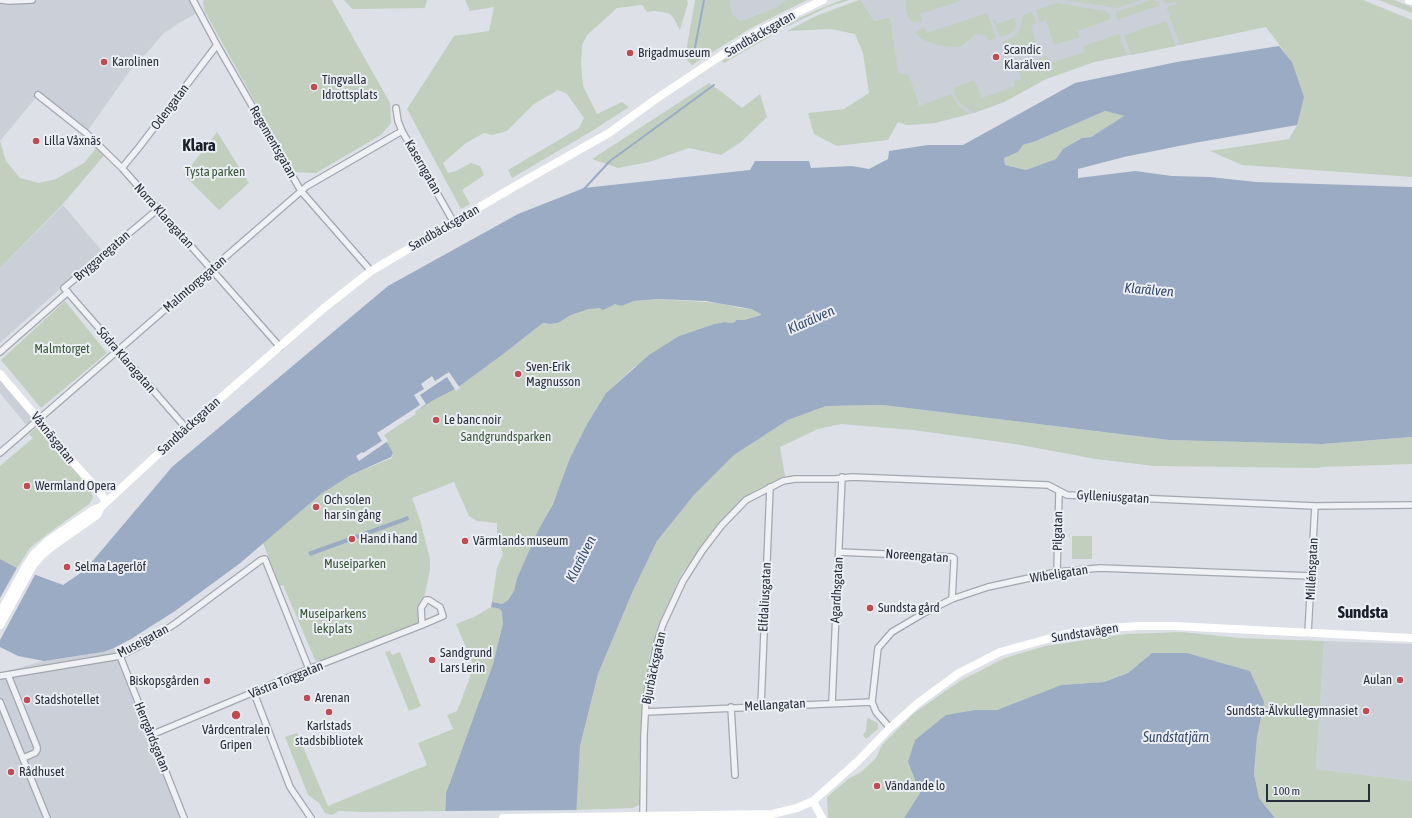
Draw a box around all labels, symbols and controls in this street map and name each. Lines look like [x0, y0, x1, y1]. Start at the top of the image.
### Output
street label: Sandbäcksgatan [722, 8, 798, 60]
place label: Scandic Klarälven [1004, 42, 1050, 73]
place label: Brigadmuseum [638, 45, 710, 61]
marker: Brigadmuseum [625, 48, 635, 58]
marker: Scandic Klarälven [991, 52, 1001, 62]
place label: Karolinen [112, 54, 159, 70]
marker: Karolinen [99, 57, 109, 67]
place label: Tingvalla Idrottsplats [322, 72, 377, 103]
street label: Odengatan [148, 81, 192, 133]
marker: Tingvalla Idrottsplats [309, 82, 319, 92]
street label: Regementsgatan [246, 103, 300, 181]
place label: Lilla Våxnäs [44, 133, 101, 149]
marker: Lilla Våxnäs [31, 136, 41, 146]
district label: Klara [182, 136, 216, 156]
street label: Kaserngatan [401, 137, 445, 197]
park label: Tysta parken [185, 164, 245, 180]
street label: Norra Klaragatan [131, 180, 197, 252]
street label: Sandbäcksgatan [406, 202, 482, 254]
street label: Bryggaregatan [71, 227, 133, 285]
street label: Malmtorgsgatan [160, 252, 230, 316]
water label: Klarälven [1124, 279, 1174, 301]
water label: Klarälven [785, 302, 837, 338]
street label: Södra Klaragatan [93, 324, 159, 396]
park label: Malmtorget [34, 341, 90, 357]
place label: Sven-Erik Magnusson [526, 359, 581, 390]
marker: Sven-Erik Magnusson [513, 369, 523, 379]
street label: Sandbäcksgatan [155, 394, 223, 458]
street label: Våxnäsgatan [28, 409, 78, 467]
place label: Le banc noir [444, 412, 501, 428]
marker: Le banc noir [431, 415, 441, 425]
park label: Sandgrundsparken [461, 429, 551, 445]
place label: Wermland Opera [35, 478, 116, 494]
marker: Wermland Opera [22, 481, 32, 491]
street label: Gylleniusgatan [1076, 487, 1150, 507]
place label: Och solen har sin gång [324, 492, 381, 523]
marker: Och solen har sin gång [311, 502, 321, 512]
street label: Pilgatan [1050, 511, 1066, 551]
place label: Hand i hand [360, 531, 417, 547]
place label: Värmlands museum [473, 533, 568, 549]
water label: Klarälven [562, 533, 600, 585]
marker: Hand i hand [347, 534, 357, 544]
marker: Värmlands museum [460, 536, 470, 546]
street label: Millénsgatan [1303, 537, 1321, 601]
street label: Noreengatan [885, 546, 949, 566]
park label: Museiparken [324, 556, 386, 572]
street label: Agardhsgatan [827, 557, 847, 623]
place label: Selma Lagerlöf [75, 559, 146, 575]
marker: Selma Lagerlöf [62, 562, 72, 572]
street label: Elfdaliusgatan [755, 562, 775, 632]
street label: Wibeligatan [1029, 562, 1089, 586]
place label: Sundsta gård [878, 600, 940, 616]
marker: Sundsta gård [865, 603, 875, 613]
district label: Sundsta [1338, 603, 1388, 623]
park label: Museiparkens lekplats [300, 606, 366, 637]
street label: Sundstavägen [1050, 620, 1120, 646]
street label: Museigatan [115, 621, 171, 661]
street label: Bjurbäcksgatan [639, 630, 669, 706]
place label: Sandgrund Lars Lerin [440, 645, 492, 676]
marker: Sandgrund Lars Lerin [427, 655, 437, 665]
street label: Västra Torggatan [246, 658, 326, 702]
place label: Aulan [1364, 672, 1392, 688]
place label: Biskopsgården [129, 673, 199, 689]
marker: Aulan [1395, 675, 1405, 685]
marker: Biskopsgården [202, 676, 212, 686]
place label: Arenan [315, 690, 350, 706]
place label: Stadshotellet [35, 692, 99, 708]
marker: Arenan [302, 693, 312, 703]
marker: Stadshotellet [22, 695, 32, 705]
street label: Mellangatan [744, 696, 806, 714]
street label: Herrgårdsgatan [131, 700, 173, 774]
place label: Sundsta-Älvkullegymnasiet [1227, 703, 1358, 719]
marker: Sundsta-Älvkullegymnasiet [1361, 706, 1371, 716]
marker: Karlstads stadsbibliotek [324, 707, 334, 717]
marker: Vårdcentralen Gripen [230, 709, 242, 721]
place label: Karlstads stadsbibliotek [295, 718, 363, 749]
place label: Vårdcentralen Gripen [202, 722, 270, 753]
water label: Sundstatjärn [1143, 730, 1209, 746]
place label: Rådhuset [19, 764, 65, 780]
marker: Rådhuset [6, 767, 16, 777]
scale bar [1268, 776, 1372, 802]
place label: Vändande lo [885, 778, 945, 794]
marker: Vändande lo [872, 781, 882, 791]
text: 100 m [1273, 784, 1300, 798]

